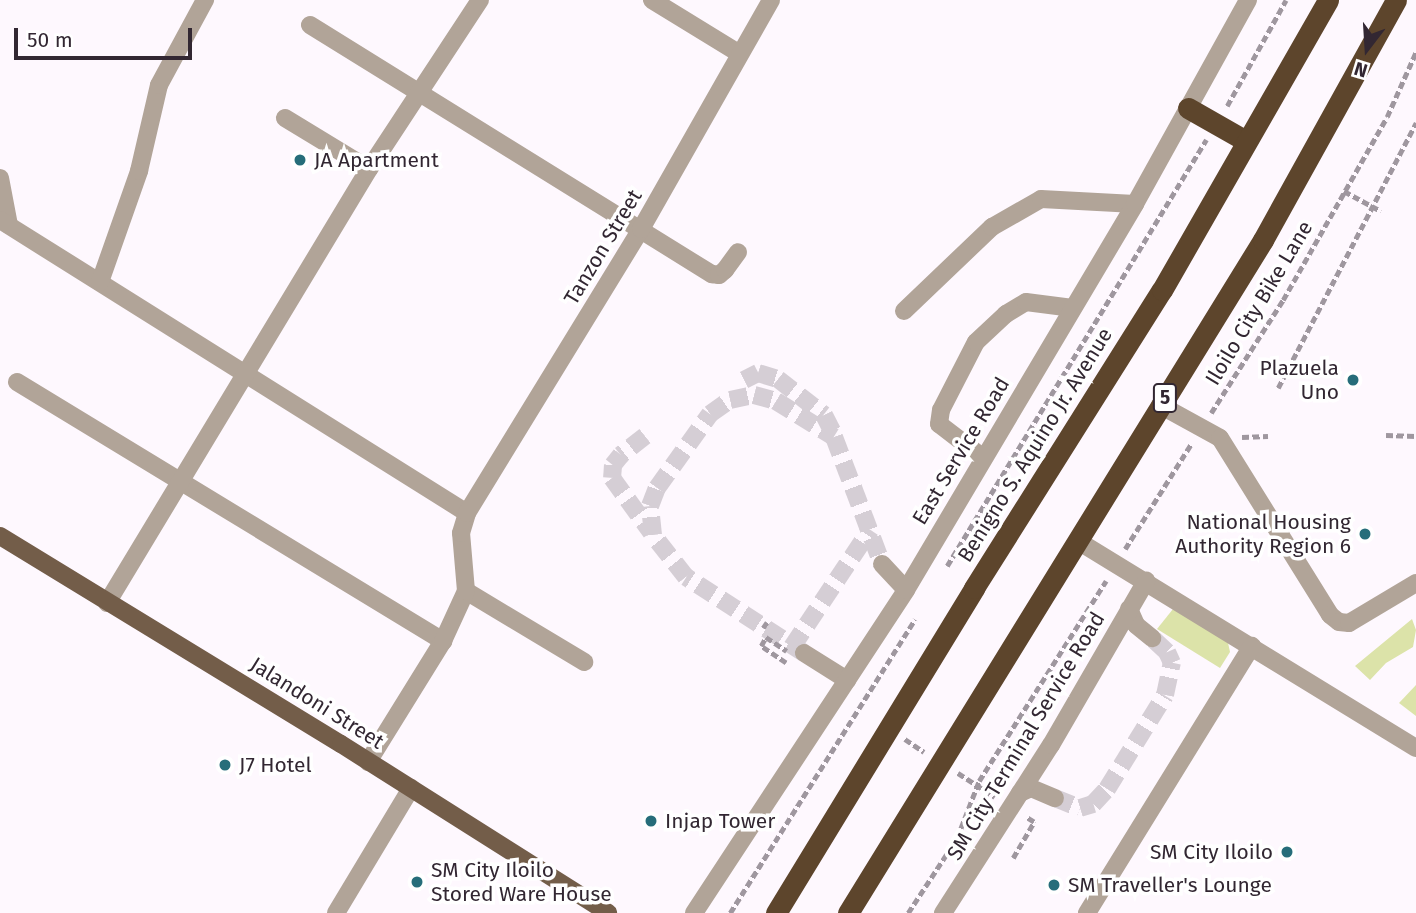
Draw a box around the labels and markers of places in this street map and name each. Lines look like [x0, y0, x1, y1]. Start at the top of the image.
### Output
place label: JA Apartment [314, 147, 439, 173]
marker: JA Apartment [292, 152, 308, 168]
place label: Plazuela Uno [1259, 355, 1339, 405]
marker: Plazuela Uno [1345, 372, 1361, 388]
place label: National Housing Authority Region 6 [1175, 509, 1351, 559]
marker: National Housing Authority Region 6 [1357, 526, 1373, 542]
place label: J7 Hotel [239, 752, 312, 778]
marker: J7 Hotel [217, 757, 233, 773]
place label: Injap Tower [665, 808, 775, 834]
marker: Injap Tower [643, 813, 659, 829]
place label: SM City Iloilo [1150, 839, 1273, 865]
marker: SM City Iloilo [1279, 844, 1295, 860]
place label: SM City Iloilo Stored Ware House [431, 857, 612, 907]
place label: SM Traveller's Lounge [1068, 872, 1272, 898]
marker: SM City Iloilo Stored Ware House [409, 874, 425, 890]
marker: SM Traveller's Lounge [1046, 877, 1062, 893]

